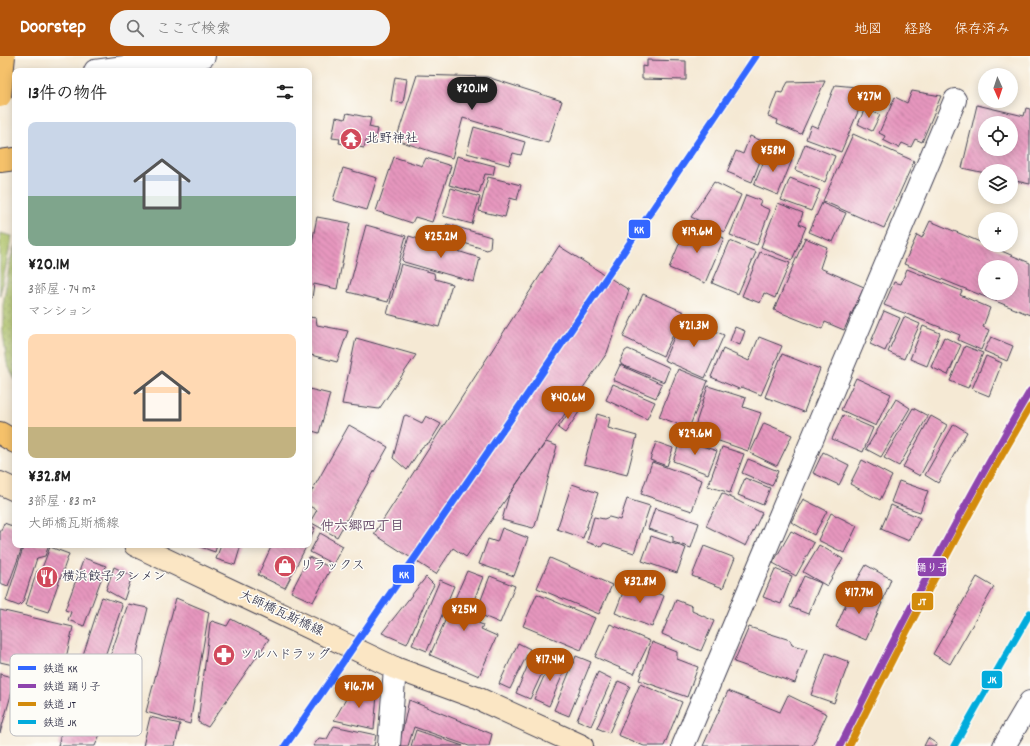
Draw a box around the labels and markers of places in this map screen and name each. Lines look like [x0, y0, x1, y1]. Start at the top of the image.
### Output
pin: ¥20.1M [439, 77, 505, 111]
pin: ¥27M [845, 85, 893, 119]
temple icon: 北野神社 [338, 126, 364, 152]
place label: 北野神社 [366, 130, 418, 149]
pin: ¥58M [749, 139, 797, 173]
pin: ¥19.6M [664, 220, 730, 254]
pin: ¥25.2M [408, 225, 474, 259]
pin: ¥21.3M [661, 314, 727, 348]
pin: ¥40.6M [535, 386, 601, 420]
pin: ¥29.6M [662, 422, 728, 456]
shop icon: リラックス [272, 553, 298, 579]
place label: リラックス [300, 557, 365, 576]
restaurant icon: 横浜餃子タンメン [34, 564, 60, 590]
place label: 横浜餃子タンメン [62, 568, 166, 587]
pin: ¥32.8M [607, 570, 673, 604]
pin: ¥17.7M [826, 581, 892, 615]
pin: ¥25M [440, 598, 488, 632]
pharmacy icon: ツルハドラッグ [211, 642, 237, 668]
place label: ツルハドラッグ [240, 646, 330, 665]
pin: ¥17.4M [517, 648, 583, 682]
pin: ¥16.7M [326, 675, 392, 709]

